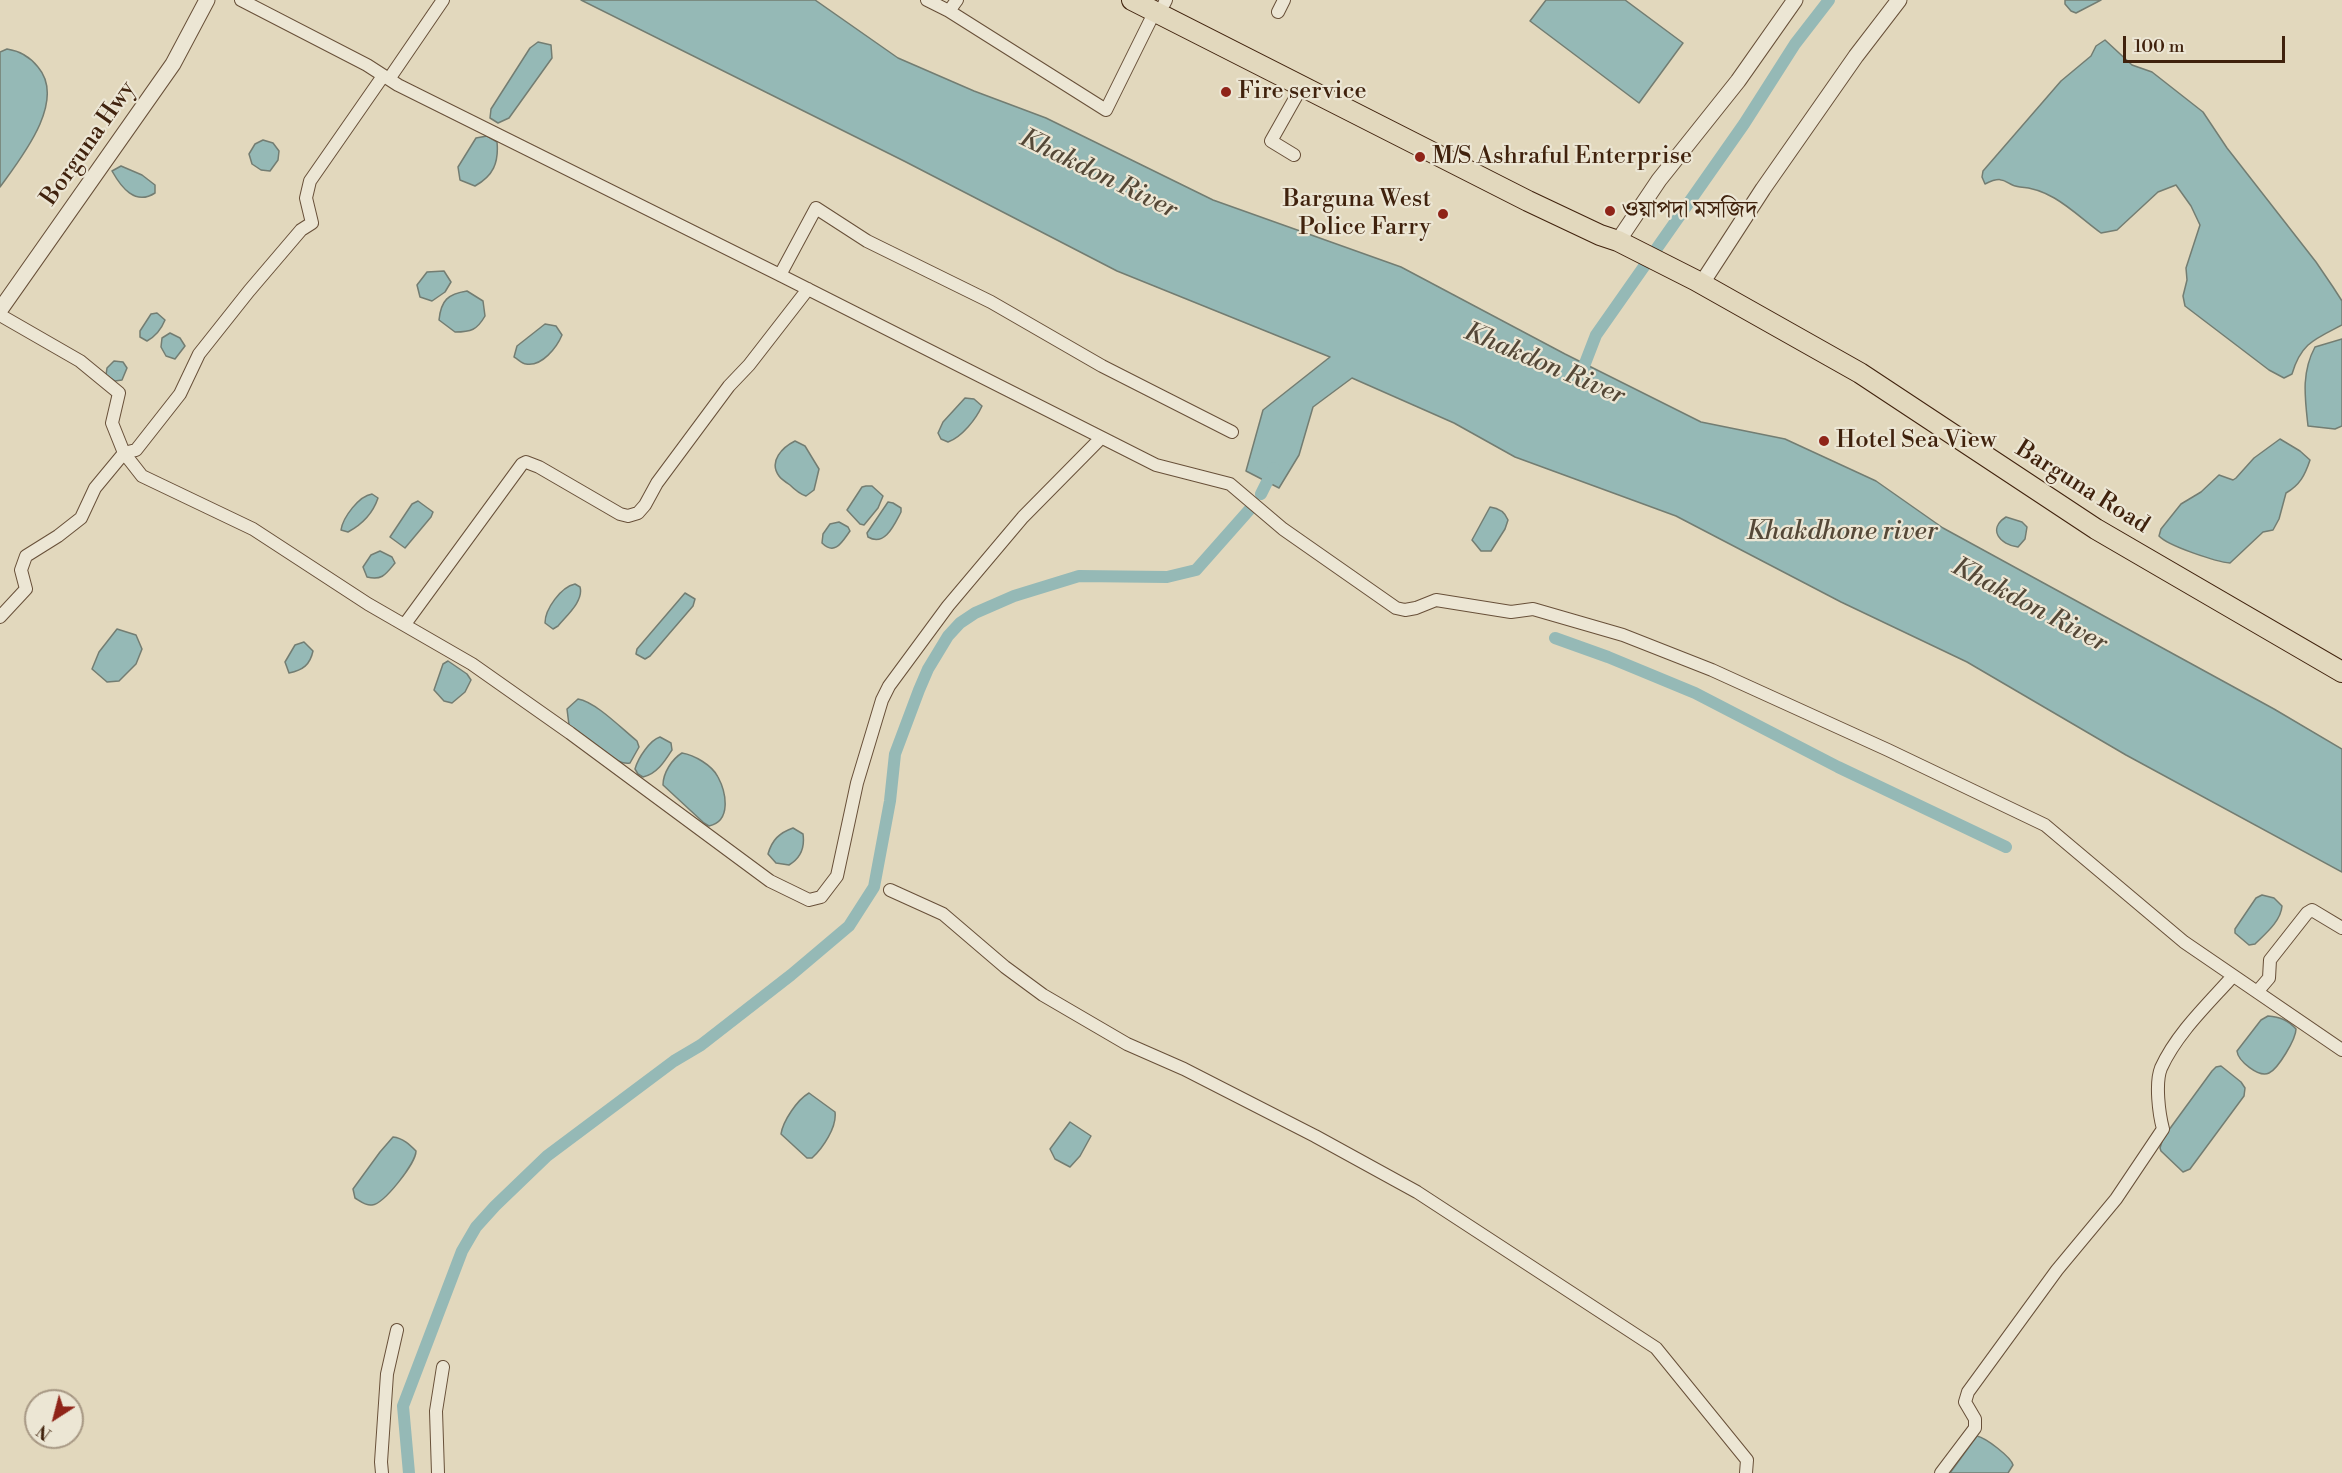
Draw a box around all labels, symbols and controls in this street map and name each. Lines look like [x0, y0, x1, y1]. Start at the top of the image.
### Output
scale bar [2126, 24, 2288, 62]
text: 100 m [2134, 35, 2185, 58]
street label: Borguna Hwy [36, 76, 142, 212]
place label: Fire service [1238, 78, 1367, 106]
marker: Fire service [1219, 85, 1233, 99]
water label: Khakdon River [1014, 123, 1182, 227]
place label: M/S Ashraful Enterprise [1432, 143, 1692, 171]
marker: M/S Ashraful Enterprise [1413, 150, 1427, 164]
place label: Barguna West Police Farry [1283, 186, 1431, 242]
place label: ওয়াপদা মসজিদ [1622, 197, 1757, 225]
marker: ওয়াপদা মসজিদ [1603, 204, 1617, 218]
marker: Barguna West Police Farry [1436, 207, 1450, 221]
water label: Khakdon River [1459, 317, 1629, 413]
place label: Hotel Sea View [1836, 427, 1996, 455]
marker: Hotel Sea View [1817, 434, 1831, 448]
street label: Barguna Road [2010, 435, 2154, 541]
water label: Khakdhone river [1746, 517, 1938, 549]
water label: Khakdon River [1946, 552, 2112, 660]
north arrow [24, 1389, 84, 1449]
text: N [34, 1420, 56, 1444]

